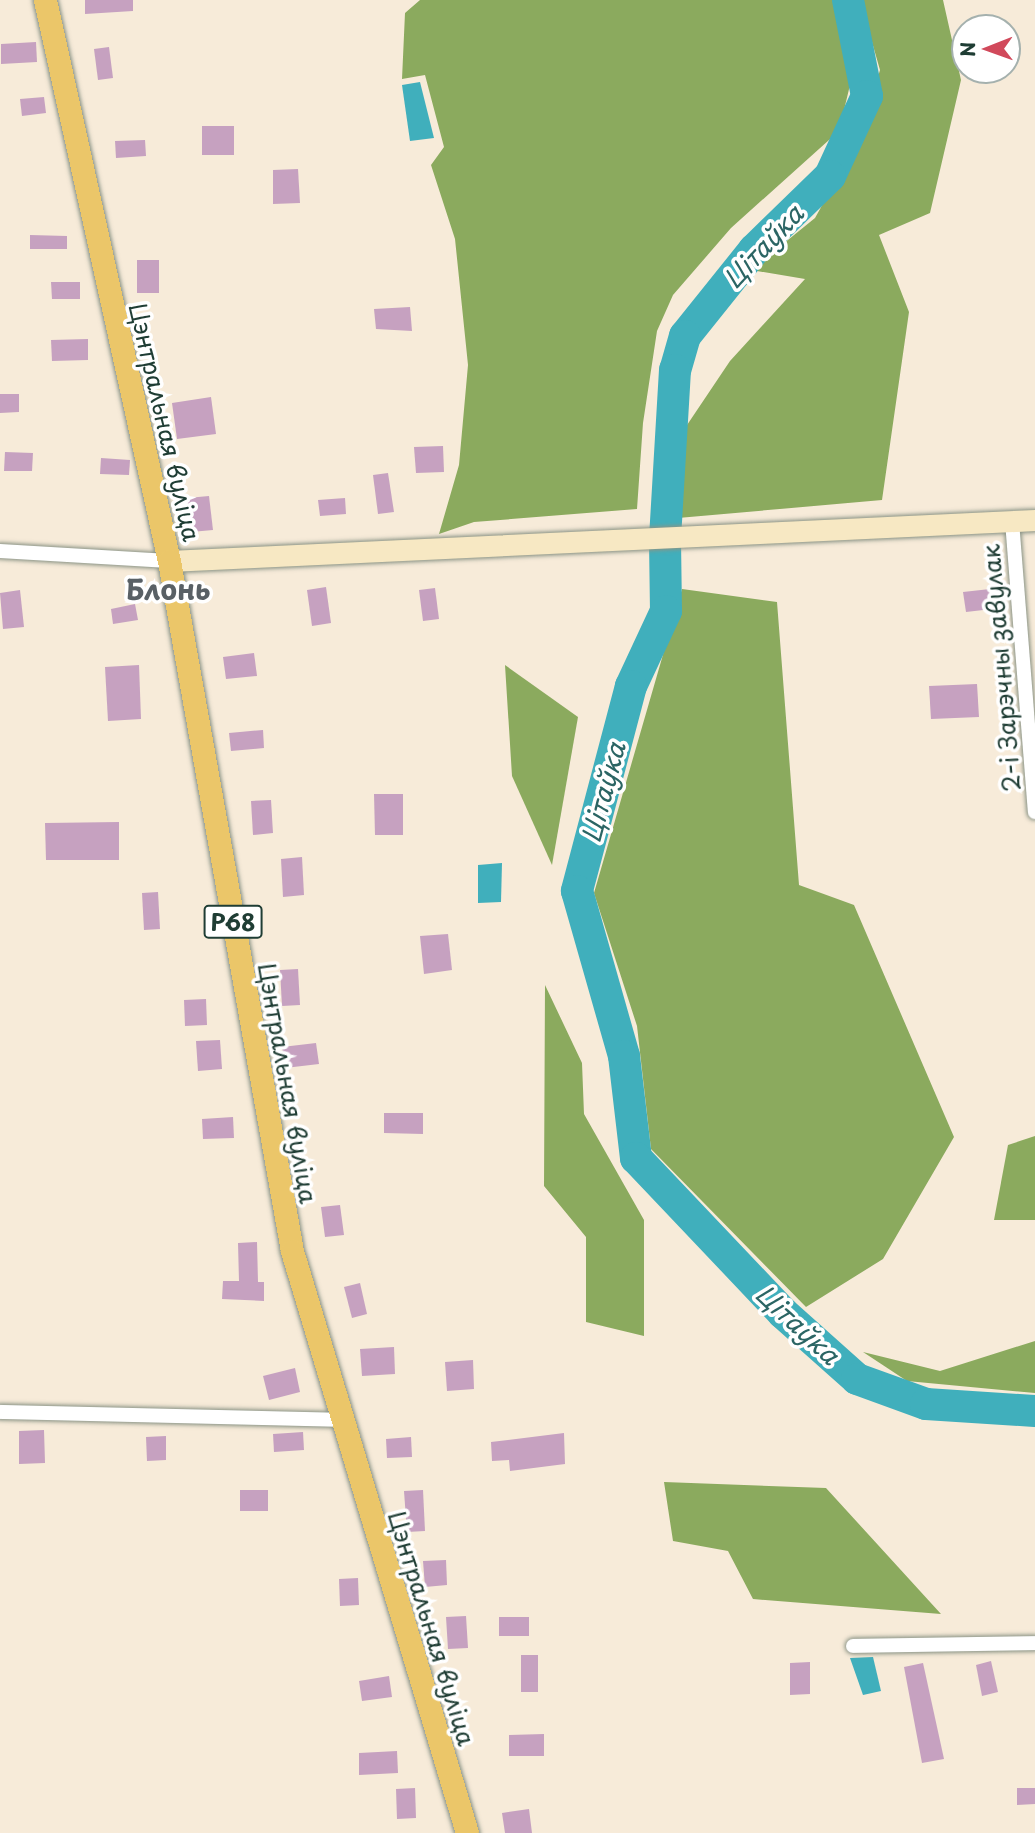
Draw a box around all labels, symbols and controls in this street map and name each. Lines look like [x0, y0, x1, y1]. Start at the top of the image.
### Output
north arrow [951, 14, 1021, 84]
text: N [953, 42, 981, 57]
water label: Цітаўка [717, 198, 809, 294]
street label: Цэнтральная вуліца [124, 300, 206, 544]
street label: 2-і Зарэчны завулак [976, 542, 1026, 794]
district label: Блонь [126, 572, 210, 606]
water label: Цітаўка [575, 739, 631, 845]
road number: Р68 [203, 903, 263, 942]
street label: Цэнтральная вуліца [253, 961, 323, 1205]
water label: Цітаўка [750, 1278, 846, 1370]
street label: Цэнтральная вуліца [383, 1507, 481, 1749]

